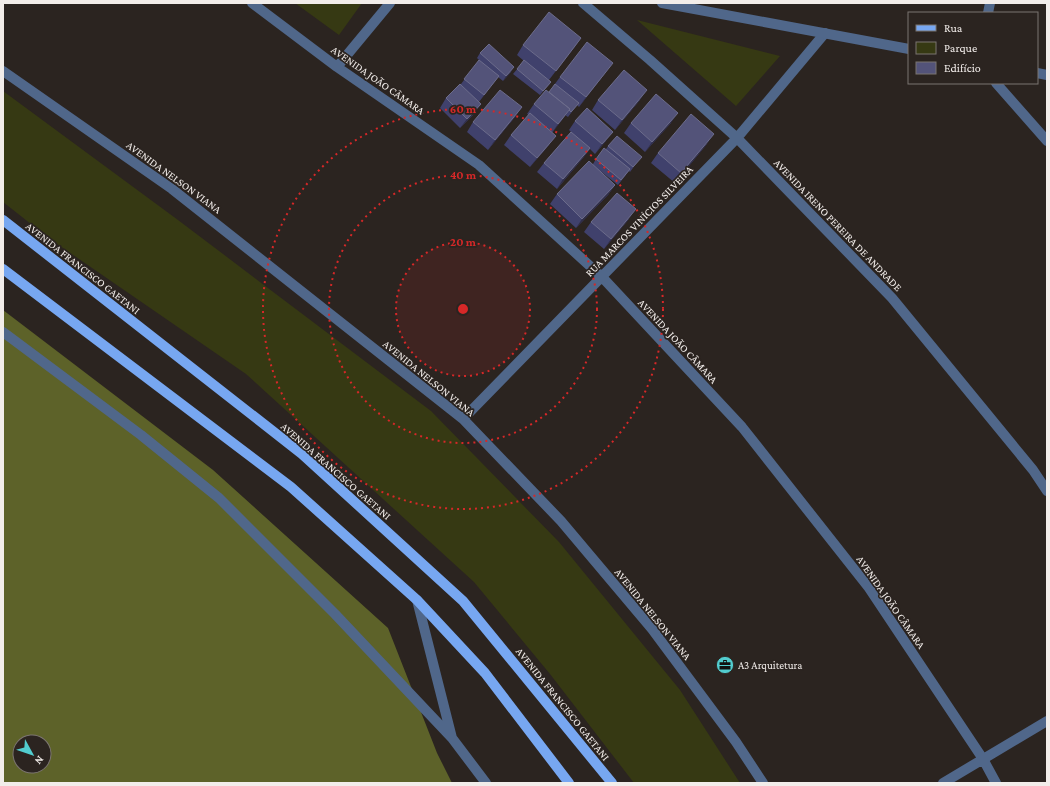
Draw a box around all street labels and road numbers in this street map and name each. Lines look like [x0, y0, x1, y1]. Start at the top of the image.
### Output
street label: AVENIDA JOÃO CÂMARA [329, 43, 427, 118]
street label: AVENIDA NELSON VIANA [124, 139, 224, 216]
street label: AVENIDA IRENO PEREIRA DE ANDRADE [772, 156, 905, 294]
street label: RUA MARCOS VINÍCIOS SILVEIRA [583, 163, 696, 279]
street label: AVENIDA FRANCISCO GAETANI [24, 220, 142, 316]
street label: AVENIDA JOÃO CÂMARA [635, 296, 721, 387]
street label: AVENIDA NELSON VIANA [381, 337, 478, 419]
street label: AVENIDA FRANCISCO GAETANI [279, 420, 393, 522]
street label: AVENIDA JOÃO CÂMARA [853, 553, 928, 652]
street label: AVENIDA NELSON VIANA [612, 566, 694, 663]
street label: AVENIDA FRANCISCO GAETANI [514, 645, 612, 763]

